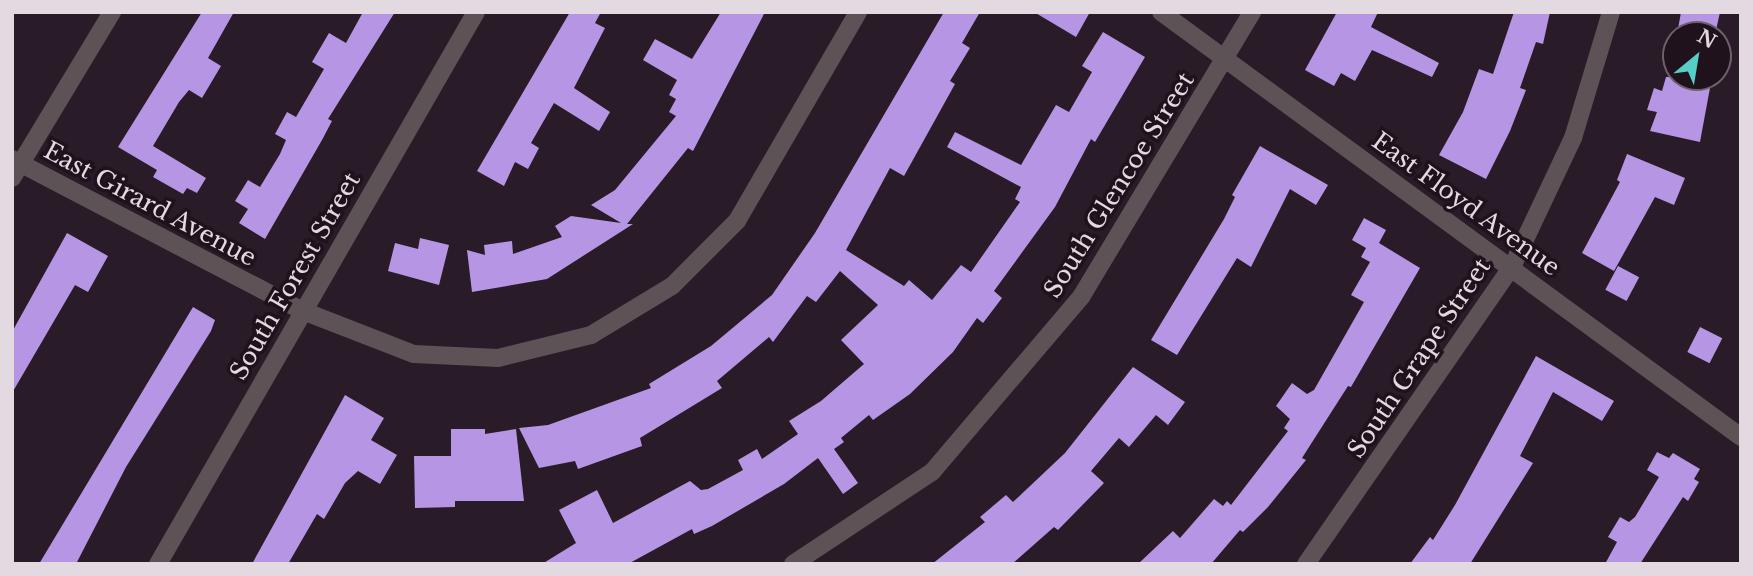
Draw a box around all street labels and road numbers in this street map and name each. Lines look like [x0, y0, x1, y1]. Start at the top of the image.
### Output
street label: South Glencoe Street [1038, 67, 1200, 303]
street label: East Floyd Avenue [1366, 126, 1566, 282]
street label: East Girard Avenue [39, 136, 261, 272]
street label: South Forest Street [224, 167, 366, 385]
street label: South Grape Street [1342, 253, 1496, 463]

